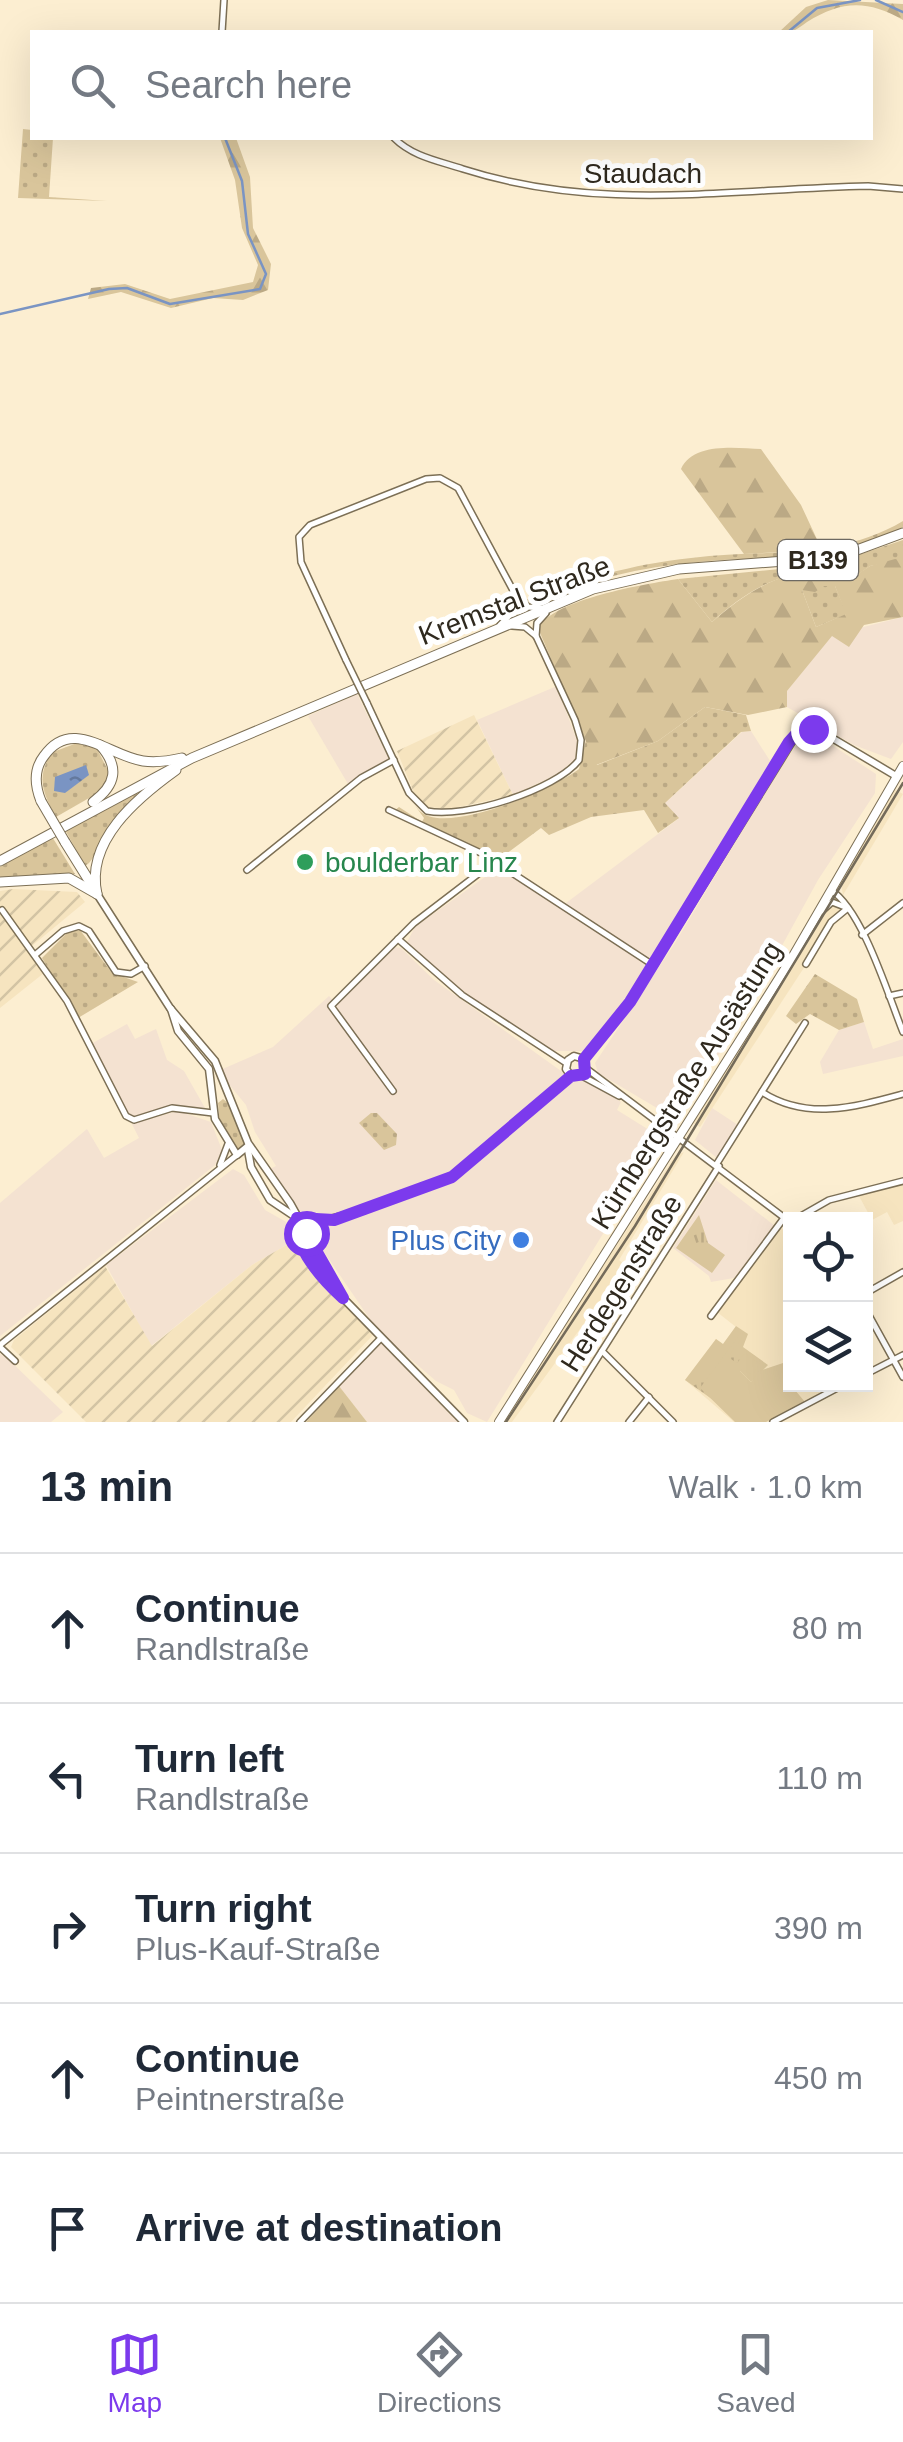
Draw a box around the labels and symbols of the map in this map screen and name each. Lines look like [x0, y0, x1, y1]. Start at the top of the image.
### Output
street label: Staudach [584, 158, 702, 189]
road number: B139 [778, 540, 858, 580]
street label: Kremstal Straße [414, 550, 614, 651]
route end [791, 707, 837, 753]
place label: boulderbar Linz [325, 847, 518, 878]
marker: boulderbar Linz [294, 851, 316, 873]
street label: Kürnbergstraße Ausästung [585, 936, 788, 1235]
street label: Herdegenstraße [555, 1189, 688, 1377]
route start [284, 1211, 330, 1257]
place label: Plus City [391, 1225, 501, 1256]
marker: Plus City [510, 1229, 532, 1251]

